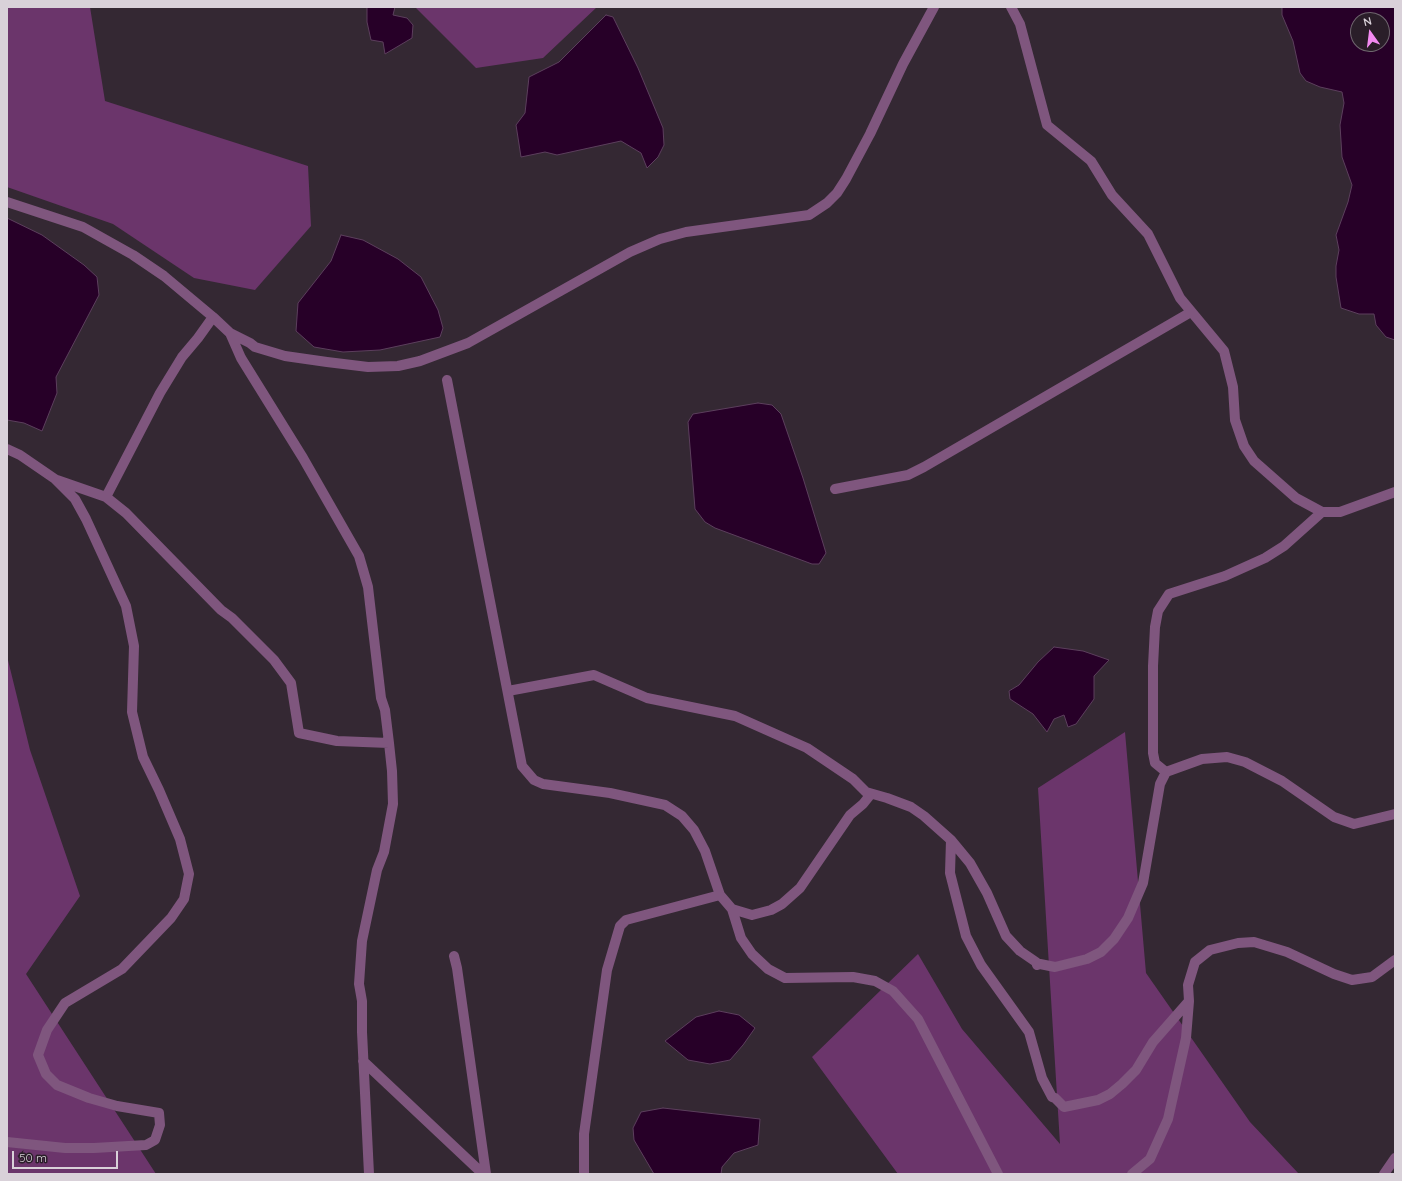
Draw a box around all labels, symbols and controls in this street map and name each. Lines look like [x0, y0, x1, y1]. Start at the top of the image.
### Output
north arrow [1350, 12, 1390, 52]
text: N [1362, 14, 1373, 29]
scale bar [14, 1143, 120, 1169]
text: 50 m [19, 1150, 47, 1165]

